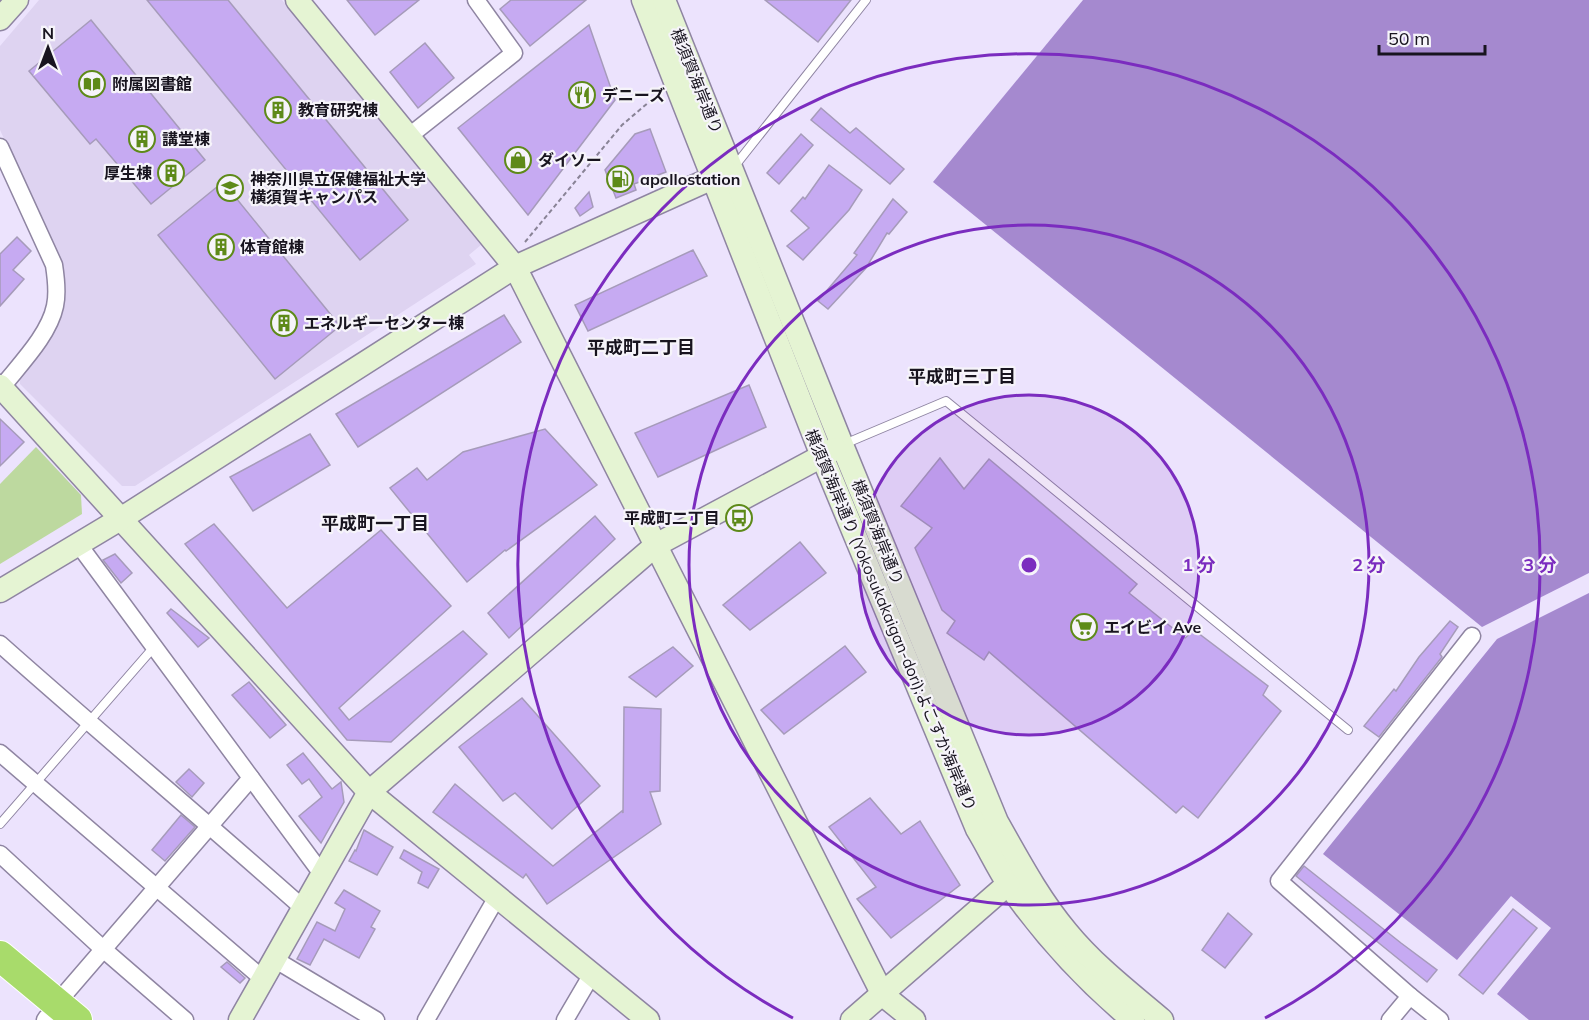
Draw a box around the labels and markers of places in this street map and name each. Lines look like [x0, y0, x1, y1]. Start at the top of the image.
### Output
library icon: 附属図書館 [77, 69, 107, 99]
place label: 附属図書館 [112, 74, 192, 94]
restaurant icon: デニーズ [567, 80, 597, 110]
place label: デニーズ [602, 85, 665, 105]
building icon: 教育研究棟 [263, 95, 293, 125]
place label: 教育研究棟 [298, 100, 378, 120]
building icon: 講堂棟 [127, 124, 157, 154]
place label: 講堂棟 [162, 129, 210, 149]
shop icon: ダイソー [503, 145, 533, 175]
place label: ダイソー [538, 150, 602, 170]
building icon: 厚生棟 [156, 158, 186, 188]
place label: 厚生棟 [104, 163, 152, 183]
fuel station icon: apollostation [605, 164, 635, 194]
place label: 神奈川県立保健福祉大学 横須賀キャンパス [250, 169, 426, 207]
place label: apollostation [640, 169, 740, 189]
school or university icon: 神奈川県立保健福祉大学 横須賀キャンパス [215, 173, 245, 203]
building icon: 体育館棟 [206, 232, 236, 262]
place label: 体育館棟 [240, 237, 304, 257]
building icon: エネルギーセンター棟 [269, 308, 299, 338]
place label: エネルギーセンター棟 [304, 313, 464, 333]
bus stop icon: 平成町二丁目 [724, 503, 754, 533]
place label: 平成町二丁目 [624, 508, 720, 528]
centre of rings [1019, 555, 1039, 575]
supermarket icon: エイビイ Ave [1069, 612, 1099, 642]
place label: エイビイ Ave [1104, 617, 1201, 637]

